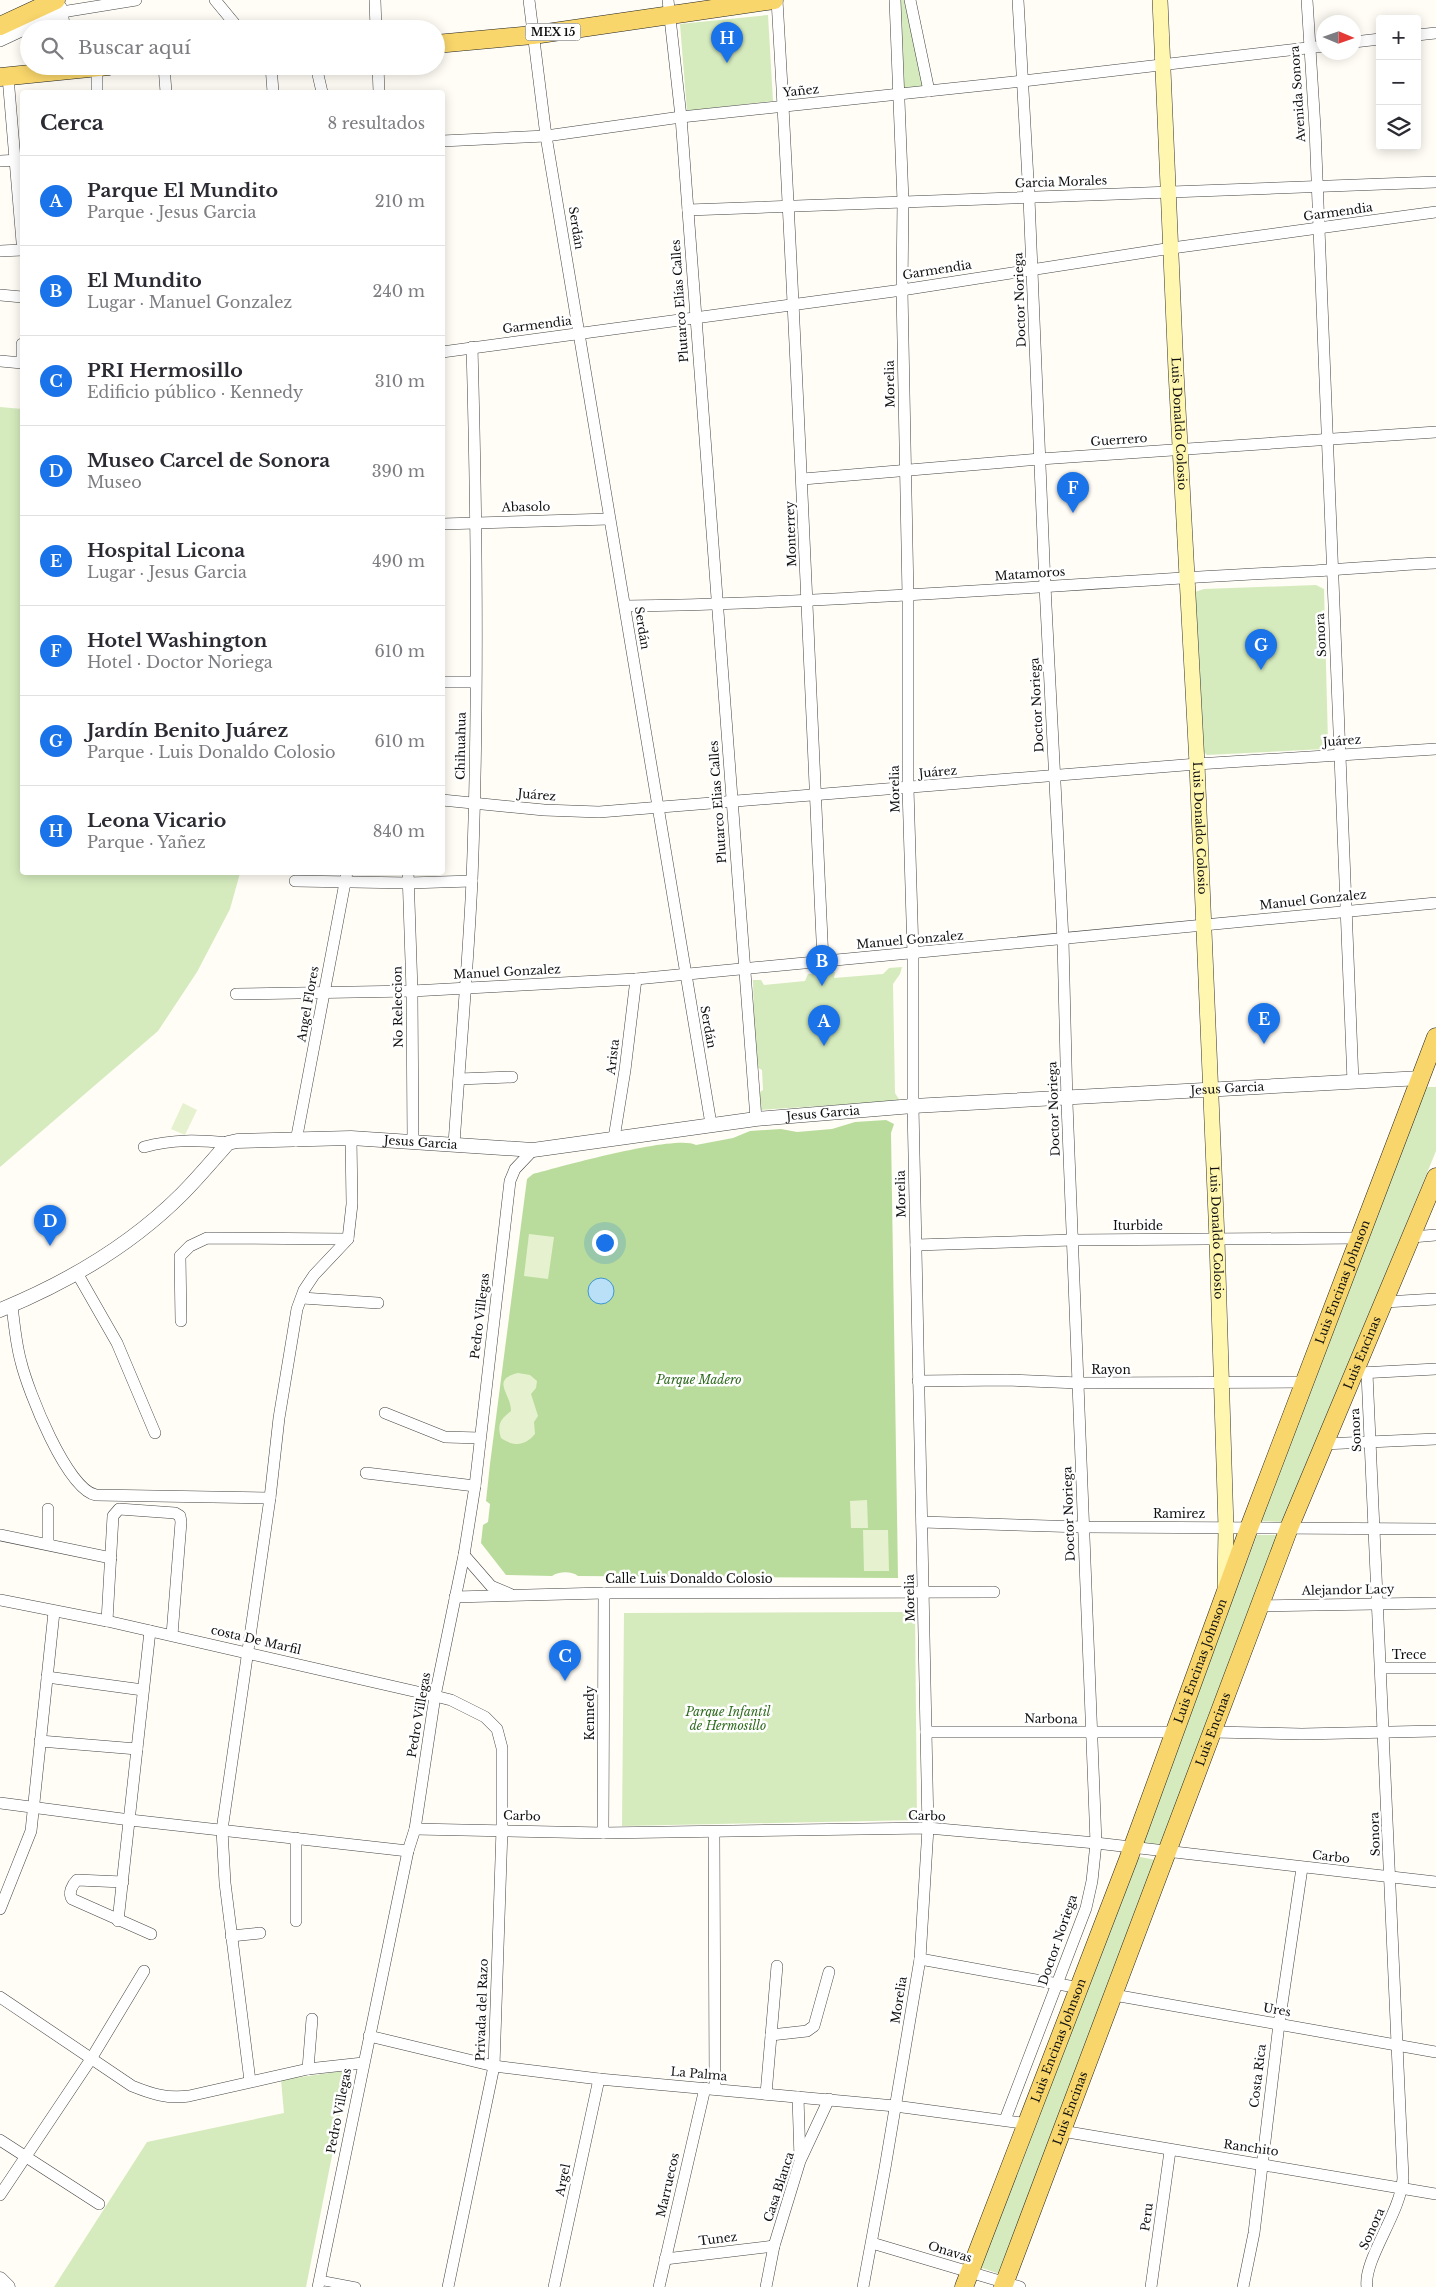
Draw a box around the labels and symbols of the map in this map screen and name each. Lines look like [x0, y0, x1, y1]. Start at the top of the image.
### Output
north arrow [1316, 15, 1361, 60]
pin: H [711, 22, 743, 63]
road number: MEX 15 [526, 24, 580, 41]
street label: Avenida Sonora [1287, 45, 1308, 144]
street label: Yañez [781, 81, 820, 100]
street label: Garcia Morales [1015, 172, 1107, 191]
street label: Garmendia [1302, 199, 1374, 224]
street label: Serdán [566, 205, 587, 250]
street label: Plutarco Elías Calles [668, 239, 691, 363]
street label: Doctor Noriega [1010, 252, 1029, 348]
street label: Garmendia [901, 257, 973, 282]
street label: Garmendia [501, 313, 573, 336]
street label: Luis Donaldo Colosio [1168, 357, 1190, 491]
street label: Morelia [882, 360, 897, 408]
street label: Guerrero [1090, 430, 1148, 449]
pin: F [1057, 472, 1089, 513]
street label: Abasolo [500, 499, 551, 514]
street label: Monterrey [782, 500, 799, 567]
street label: Matamoros [994, 564, 1066, 583]
street label: Serdán [632, 605, 653, 650]
street label: Sonora [1312, 612, 1329, 657]
pin: G [1245, 629, 1277, 670]
street label: Doctor Noriega [1027, 657, 1046, 753]
street label: Chihuahua [452, 712, 469, 780]
street label: Juárez [1320, 732, 1362, 749]
street label: Plutarco Elias Calles [706, 740, 729, 864]
street label: Luis Donaldo Colosio [1190, 761, 1210, 895]
street label: Juárez [916, 762, 958, 781]
street label: Morelia [887, 765, 902, 813]
street label: Juárez [515, 785, 557, 804]
street label: Manuel Gonzalez [1259, 886, 1368, 913]
street label: Manuel Gonzalez [856, 927, 965, 952]
pin: B [806, 945, 838, 986]
street label: Manuel Gonzalez [453, 961, 561, 982]
street label: Angel Flores [293, 965, 322, 1044]
street label: No Releccion [389, 966, 406, 1048]
pin: E [1248, 1003, 1280, 1044]
street label: Serdán [697, 1004, 720, 1050]
pin: A [808, 1005, 840, 1046]
street label: Arista [603, 1038, 622, 1077]
street label: Doctor Noriega [1044, 1061, 1063, 1157]
street label: Jesus Garcia [1188, 1079, 1265, 1098]
street label: Jesus Garcia [784, 1102, 861, 1124]
street label: Jesus Garcia [382, 1132, 458, 1152]
street label: Luis Donaldo Colosio [1207, 1166, 1227, 1300]
street label: Morelia [893, 1170, 908, 1218]
pin: D [34, 1205, 66, 1246]
street label: Iturbide [1113, 1218, 1163, 1233]
street label: Luis Encinas Johnson [1312, 1218, 1373, 1346]
your location [592, 1230, 618, 1256]
street label: Pedro Villegas [467, 1272, 492, 1360]
street label: Luis Encinas [1340, 1314, 1384, 1391]
street label: Rayon [1091, 1362, 1131, 1377]
park label: Parque Madero [655, 1372, 742, 1387]
street label: Sonora [1347, 1407, 1364, 1452]
street label: Doctor Noriega [1059, 1466, 1078, 1562]
street label: Ramirez [1153, 1506, 1205, 1521]
street label: Calle Luis Donaldo Colosio [605, 1571, 773, 1586]
street label: Morelia [902, 1574, 917, 1622]
street label: Alejandor Lacy [1300, 1581, 1395, 1598]
street label: Luis Encinas Johnson [1170, 1597, 1230, 1725]
street label: costa De Marfil [209, 1622, 303, 1657]
pin: C [549, 1640, 581, 1681]
street label: Trece [1392, 1647, 1426, 1662]
street label: Pedro Villegas [404, 1671, 433, 1759]
street label: Kennedy [582, 1685, 597, 1741]
street label: Luis Encinas [1192, 1690, 1233, 1768]
park label: Parque Infantil de Hermosillo [684, 1704, 771, 1733]
street label: Narbona [1024, 1711, 1078, 1726]
street label: Carbo [503, 1807, 541, 1824]
street label: Carbo [908, 1807, 946, 1824]
street label: Sonora [1366, 1811, 1383, 1856]
street label: Carbo [1311, 1847, 1351, 1866]
street label: Doctor Noriega [1035, 1892, 1080, 1987]
street label: Privada del Razo [472, 1958, 491, 2062]
street label: Morelia [887, 1975, 910, 2025]
street label: Luis Encinas Johnson [1028, 1976, 1089, 2104]
street label: Ures [1262, 2000, 1292, 2019]
street label: Costa Rica [1246, 2043, 1269, 2109]
street label: La Palma [670, 2064, 728, 2083]
street label: Pedro Villegas [323, 2067, 354, 2155]
street label: Luis Encinas [1049, 2069, 1091, 2147]
street label: Ranchito [1223, 2136, 1280, 2159]
street label: Casa Blanca [760, 2150, 797, 2224]
street label: Marruecos [653, 2151, 682, 2219]
street label: Argel [552, 2162, 573, 2199]
street label: Peru [1137, 2202, 1156, 2232]
street label: Sonora [1356, 2205, 1388, 2252]
street label: Tunez [698, 2229, 738, 2248]
street label: Onavas [926, 2238, 974, 2265]

